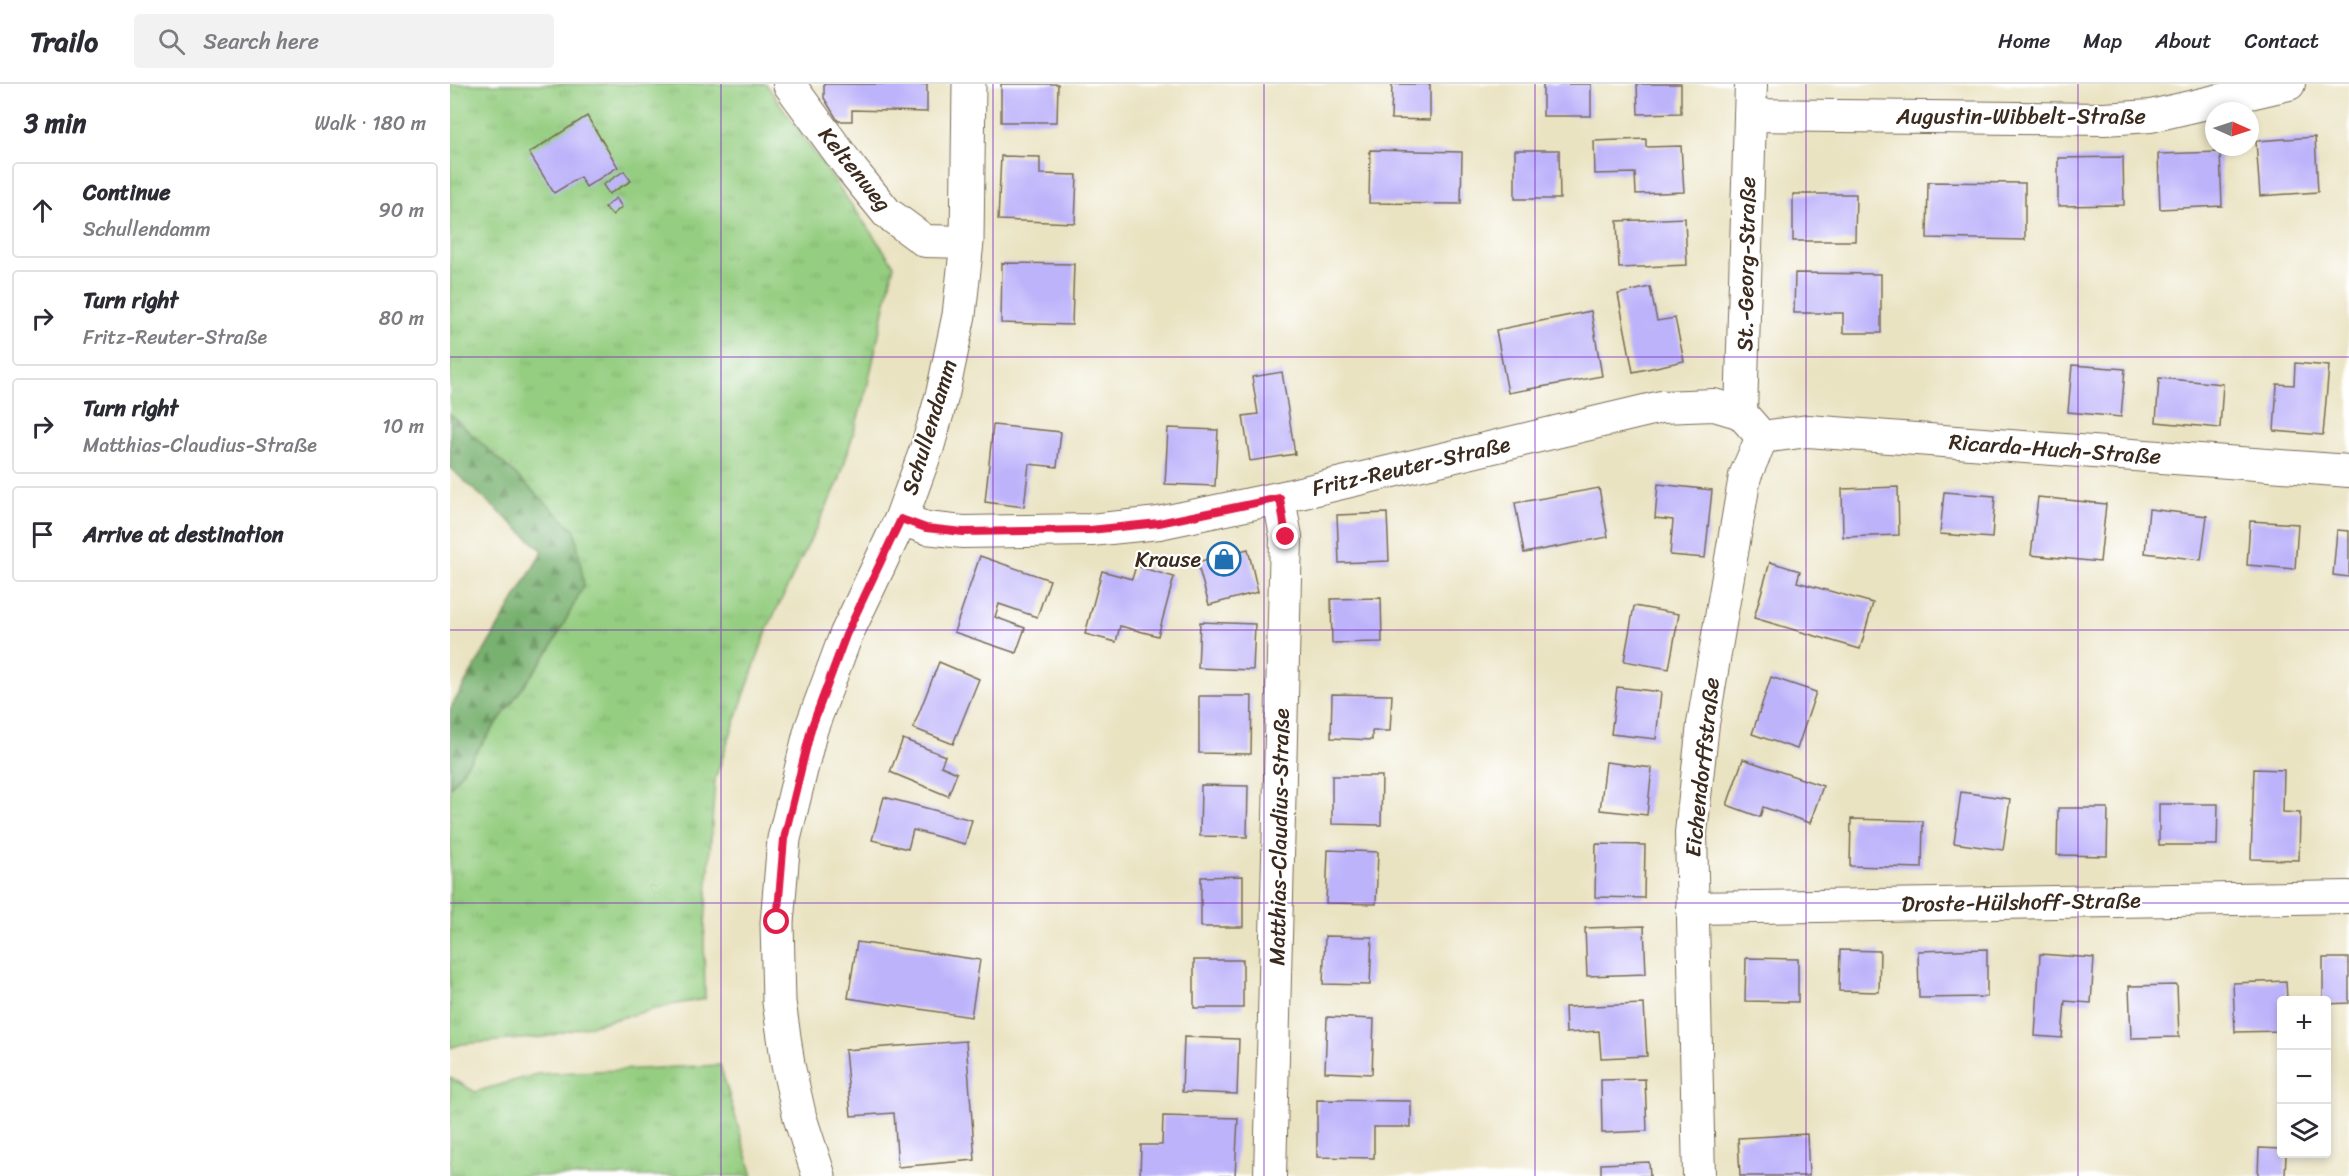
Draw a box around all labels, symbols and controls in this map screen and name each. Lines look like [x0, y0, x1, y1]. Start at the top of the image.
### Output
search box [134, 14, 554, 68]
text: Trailo [30, 17, 98, 66]
text: Search here [203, 22, 319, 61]
text: Home [1998, 22, 2050, 60]
text: Map [2083, 22, 2122, 60]
text: About [2155, 22, 2212, 60]
text: Contact [2245, 22, 2319, 60]
icon: search [155, 25, 188, 58]
street label: Augustin-Wibbelt-Straße [1895, 97, 2146, 136]
text: 3 min [24, 100, 86, 146]
north arrow [2205, 102, 2259, 156]
text: Walk · 180 m [315, 106, 426, 141]
street label: Keltenweg [808, 118, 902, 220]
text: Continue [83, 173, 171, 212]
street label: St.-Georg-Straße [1725, 176, 1767, 352]
text: 90 m [379, 193, 424, 228]
icon: ahead [26, 194, 59, 227]
text: Schullendamm [83, 212, 211, 247]
text: Turn right [83, 281, 178, 320]
text: 80 m [379, 301, 424, 336]
icon: right [26, 302, 59, 335]
text: Fritz-Reuter-Straße [83, 320, 267, 355]
street label: Schullendamm [890, 354, 968, 500]
text: Turn right [83, 389, 178, 428]
text: 10 m [382, 409, 424, 444]
icon: right [26, 410, 59, 443]
street label: Ricarda-Huch-Straße [1948, 422, 2162, 476]
street label: Fritz-Reuter-Straße [1308, 424, 1514, 508]
text: Matthias-Claudius-Straße [83, 428, 317, 463]
text: Arrive at destination [83, 515, 284, 554]
icon: arrive [26, 518, 59, 551]
route end [1272, 523, 1298, 549]
place label: Krause [1135, 540, 1201, 579]
shop icon: Krause [1206, 541, 1242, 577]
street label: Eichendorffstraße [1673, 675, 1731, 859]
street label: Matthias-Claudius-Straße [1257, 708, 1301, 966]
street label: Droste-Hülshoff-Straße [1901, 880, 2141, 924]
route start [763, 908, 789, 934]
map controls [2277, 996, 2331, 1158]
button: + [2277, 996, 2331, 1050]
button: − [2277, 1050, 2331, 1104]
button: layers [2277, 1104, 2331, 1158]

